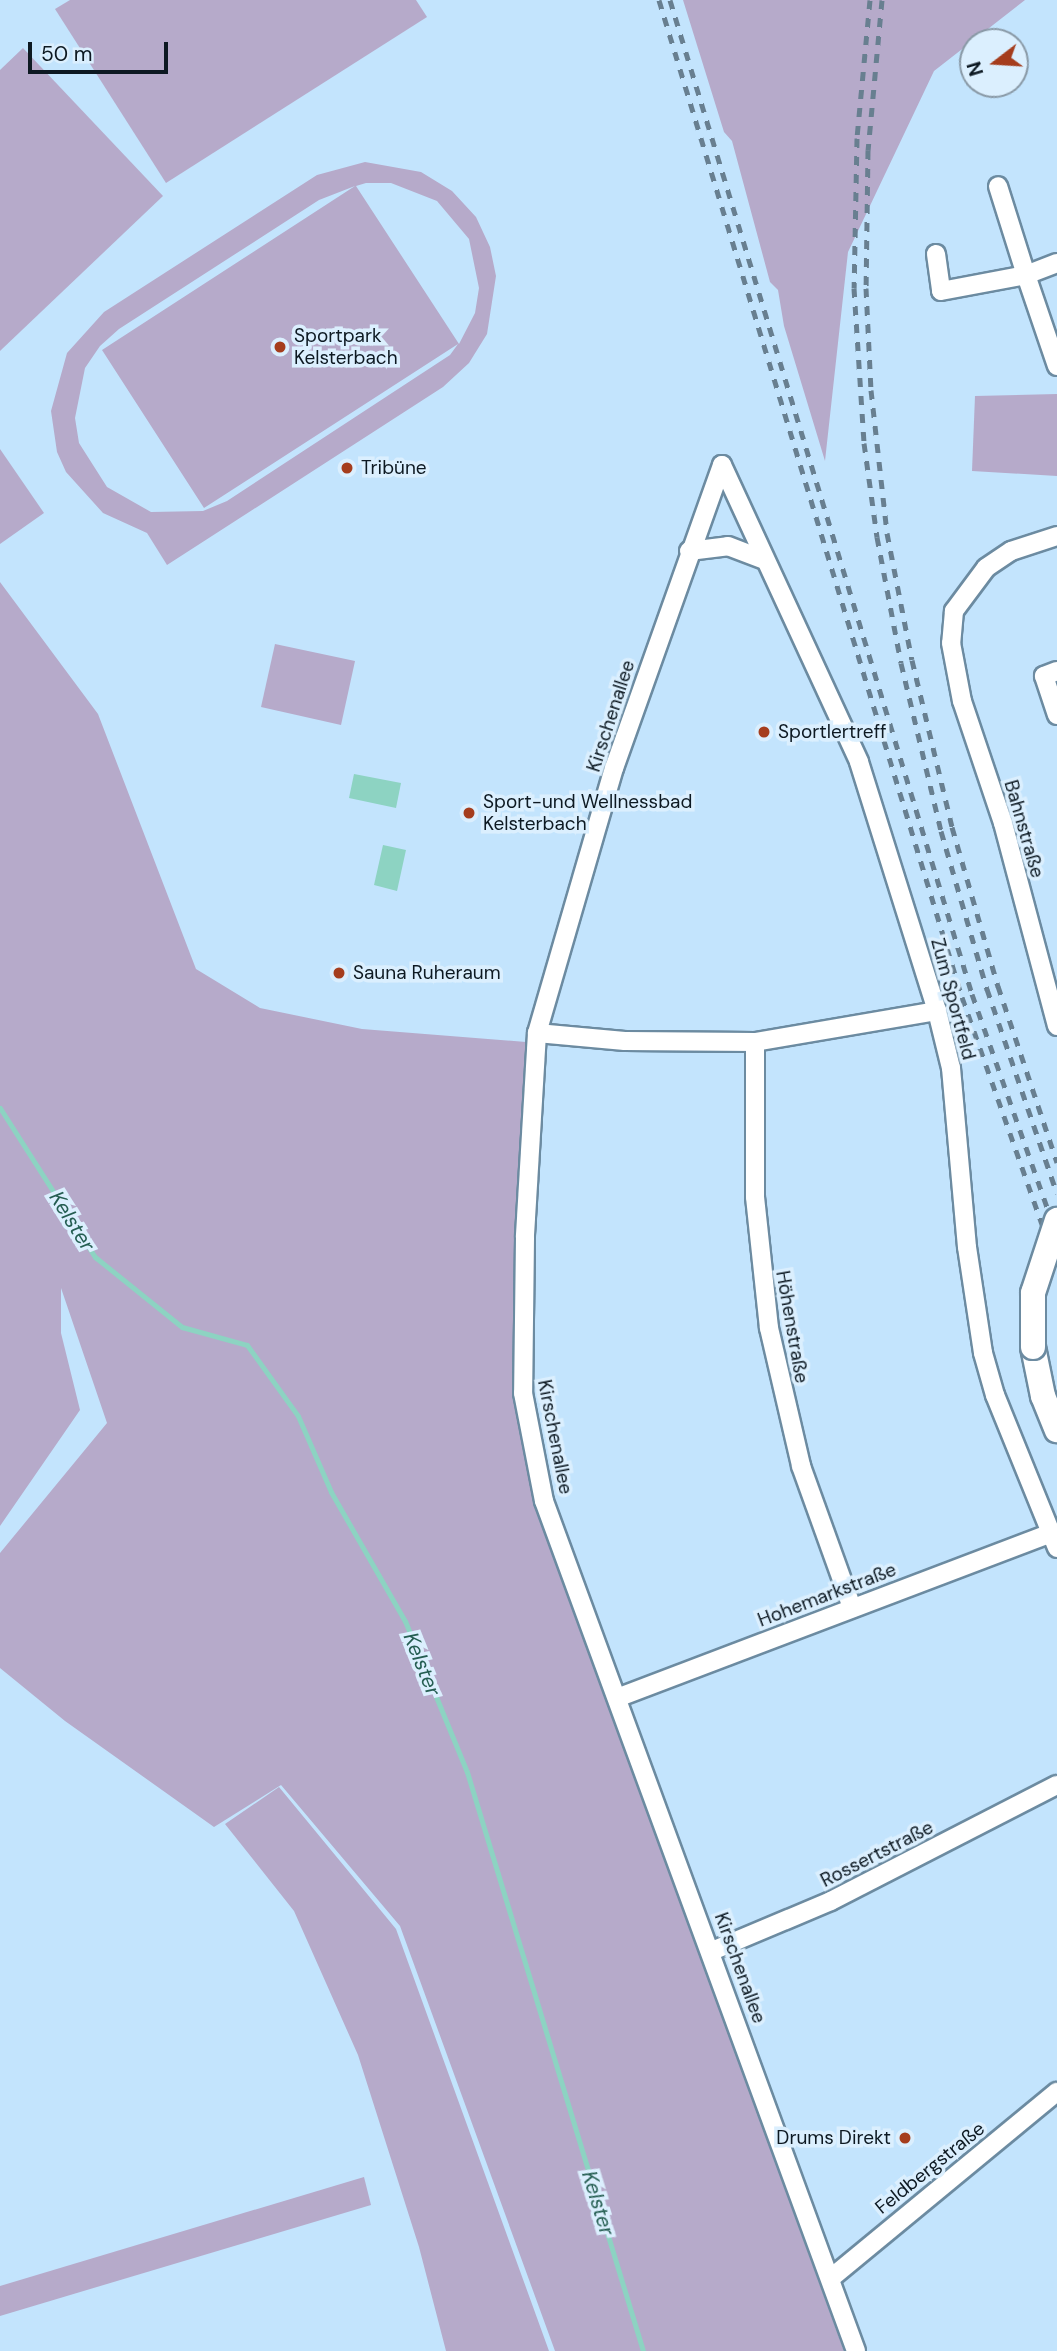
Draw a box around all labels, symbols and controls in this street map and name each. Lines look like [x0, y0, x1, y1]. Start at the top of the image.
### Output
scale bar [32, 28, 172, 72]
north arrow [959, 28, 1029, 98]
text: 50 m [41, 40, 92, 68]
text: N [961, 58, 989, 79]
place label: Sportpark Kelsterbach [294, 325, 398, 369]
marker: Sportpark Kelsterbach [272, 339, 288, 355]
place label: Tribüne [361, 457, 427, 479]
marker: Tribüne [339, 460, 355, 476]
street label: Kirschenallee [582, 657, 640, 775]
place label: Sportlertreff [778, 721, 887, 743]
marker: Sportlertreff [756, 724, 772, 740]
street label: Bahnstraße [999, 777, 1049, 881]
place label: Sport-und Wellnessbad Kelsterbach [483, 791, 692, 835]
marker: Sport-und Wellnessbad Kelsterbach [461, 805, 477, 821]
street label: Zum Sportfeld [926, 936, 980, 1062]
place label: Sauna Ruheraum [353, 962, 501, 984]
marker: Sauna Ruheraum [331, 965, 347, 981]
water label: Kelster [44, 1186, 100, 1256]
street label: Höhenstraße [771, 1269, 813, 1385]
street label: Kirschenallee [533, 1378, 577, 1496]
street label: Hohemarkstraße [755, 1558, 899, 1632]
water label: Kelster [398, 1629, 446, 1699]
street label: Rossertstraße [817, 1816, 937, 1892]
street label: Kirschenallee [709, 1910, 771, 2026]
street label: Feldbergstraße [871, 2117, 989, 2219]
place label: Drums Direkt [776, 2127, 891, 2149]
marker: Drums Direkt [897, 2130, 913, 2146]
water label: Kelster [576, 2168, 620, 2238]

